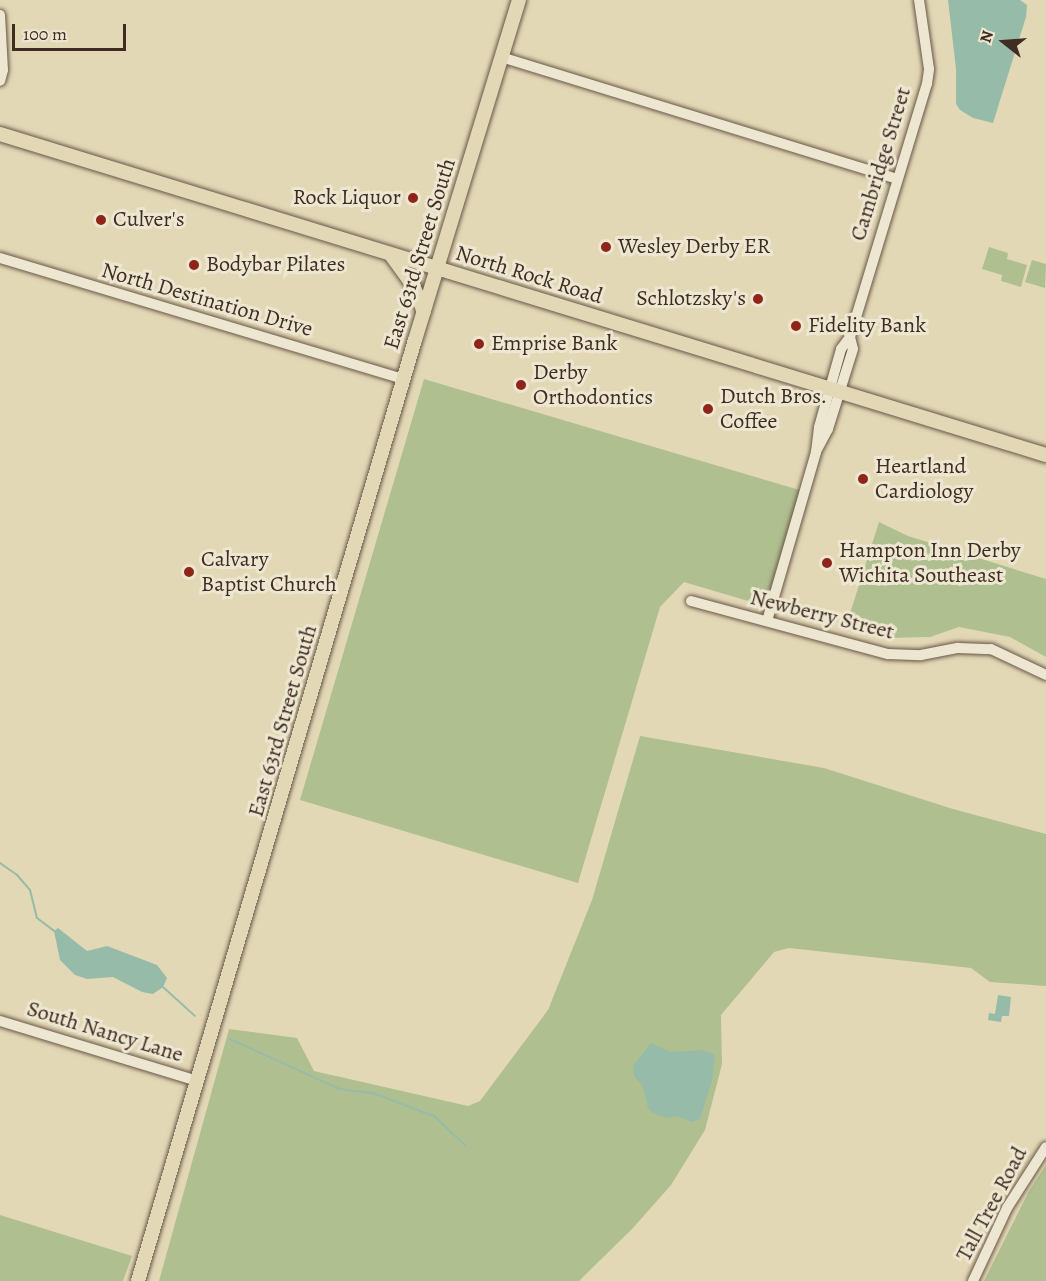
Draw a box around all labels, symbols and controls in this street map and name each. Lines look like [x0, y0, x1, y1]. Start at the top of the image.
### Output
scale bar [15, 12, 129, 50]
north arrow [974, 12, 1034, 72]
text: 100 m [23, 22, 67, 46]
text: N [975, 28, 999, 46]
street label: Cambridge Street [845, 84, 917, 244]
street label: East 63rd Street South [378, 155, 462, 353]
place label: Rock Liquor [293, 185, 401, 211]
marker: Rock Liquor [406, 191, 420, 205]
place label: Culver's [113, 207, 184, 233]
marker: Culver's [94, 213, 108, 227]
place label: Wesley Derby ER [618, 234, 770, 260]
street label: North Rock Road [452, 240, 606, 310]
marker: Wesley Derby ER [599, 240, 613, 254]
place label: Bodybar Pilates [206, 252, 345, 278]
street label: North Destination Drive [98, 257, 316, 343]
marker: Bodybar Pilates [187, 258, 201, 272]
place label: Schlotzsky's [636, 286, 746, 312]
marker: Schlotzsky's [751, 292, 765, 306]
place label: Fidelity Bank [808, 313, 926, 339]
marker: Fidelity Bank [789, 319, 803, 333]
place label: Emprise Bank [491, 331, 617, 357]
marker: Emprise Bank [472, 337, 486, 351]
place label: Derby Orthodontics [533, 359, 653, 410]
marker: Derby Orthodontics [514, 378, 528, 392]
place label: Dutch Bros. Coffee [720, 383, 827, 434]
marker: Dutch Bros. Coffee [701, 402, 715, 416]
place label: Heartland Cardiology [875, 453, 973, 505]
marker: Heartland Cardiology [856, 472, 870, 486]
place label: Hampton Inn Derby Wichita Southeast [839, 537, 1021, 588]
place label: Calvary Baptist Church [201, 546, 337, 598]
marker: Hampton Inn Derby Wichita Southeast [820, 556, 834, 570]
marker: Calvary Baptist Church [182, 565, 196, 579]
street label: Newberry Street [747, 584, 897, 646]
street label: East 63rd Street South [243, 622, 323, 820]
street label: South Nancy Lane [24, 996, 186, 1068]
street label: Tall Tree Road [951, 1142, 1033, 1266]

